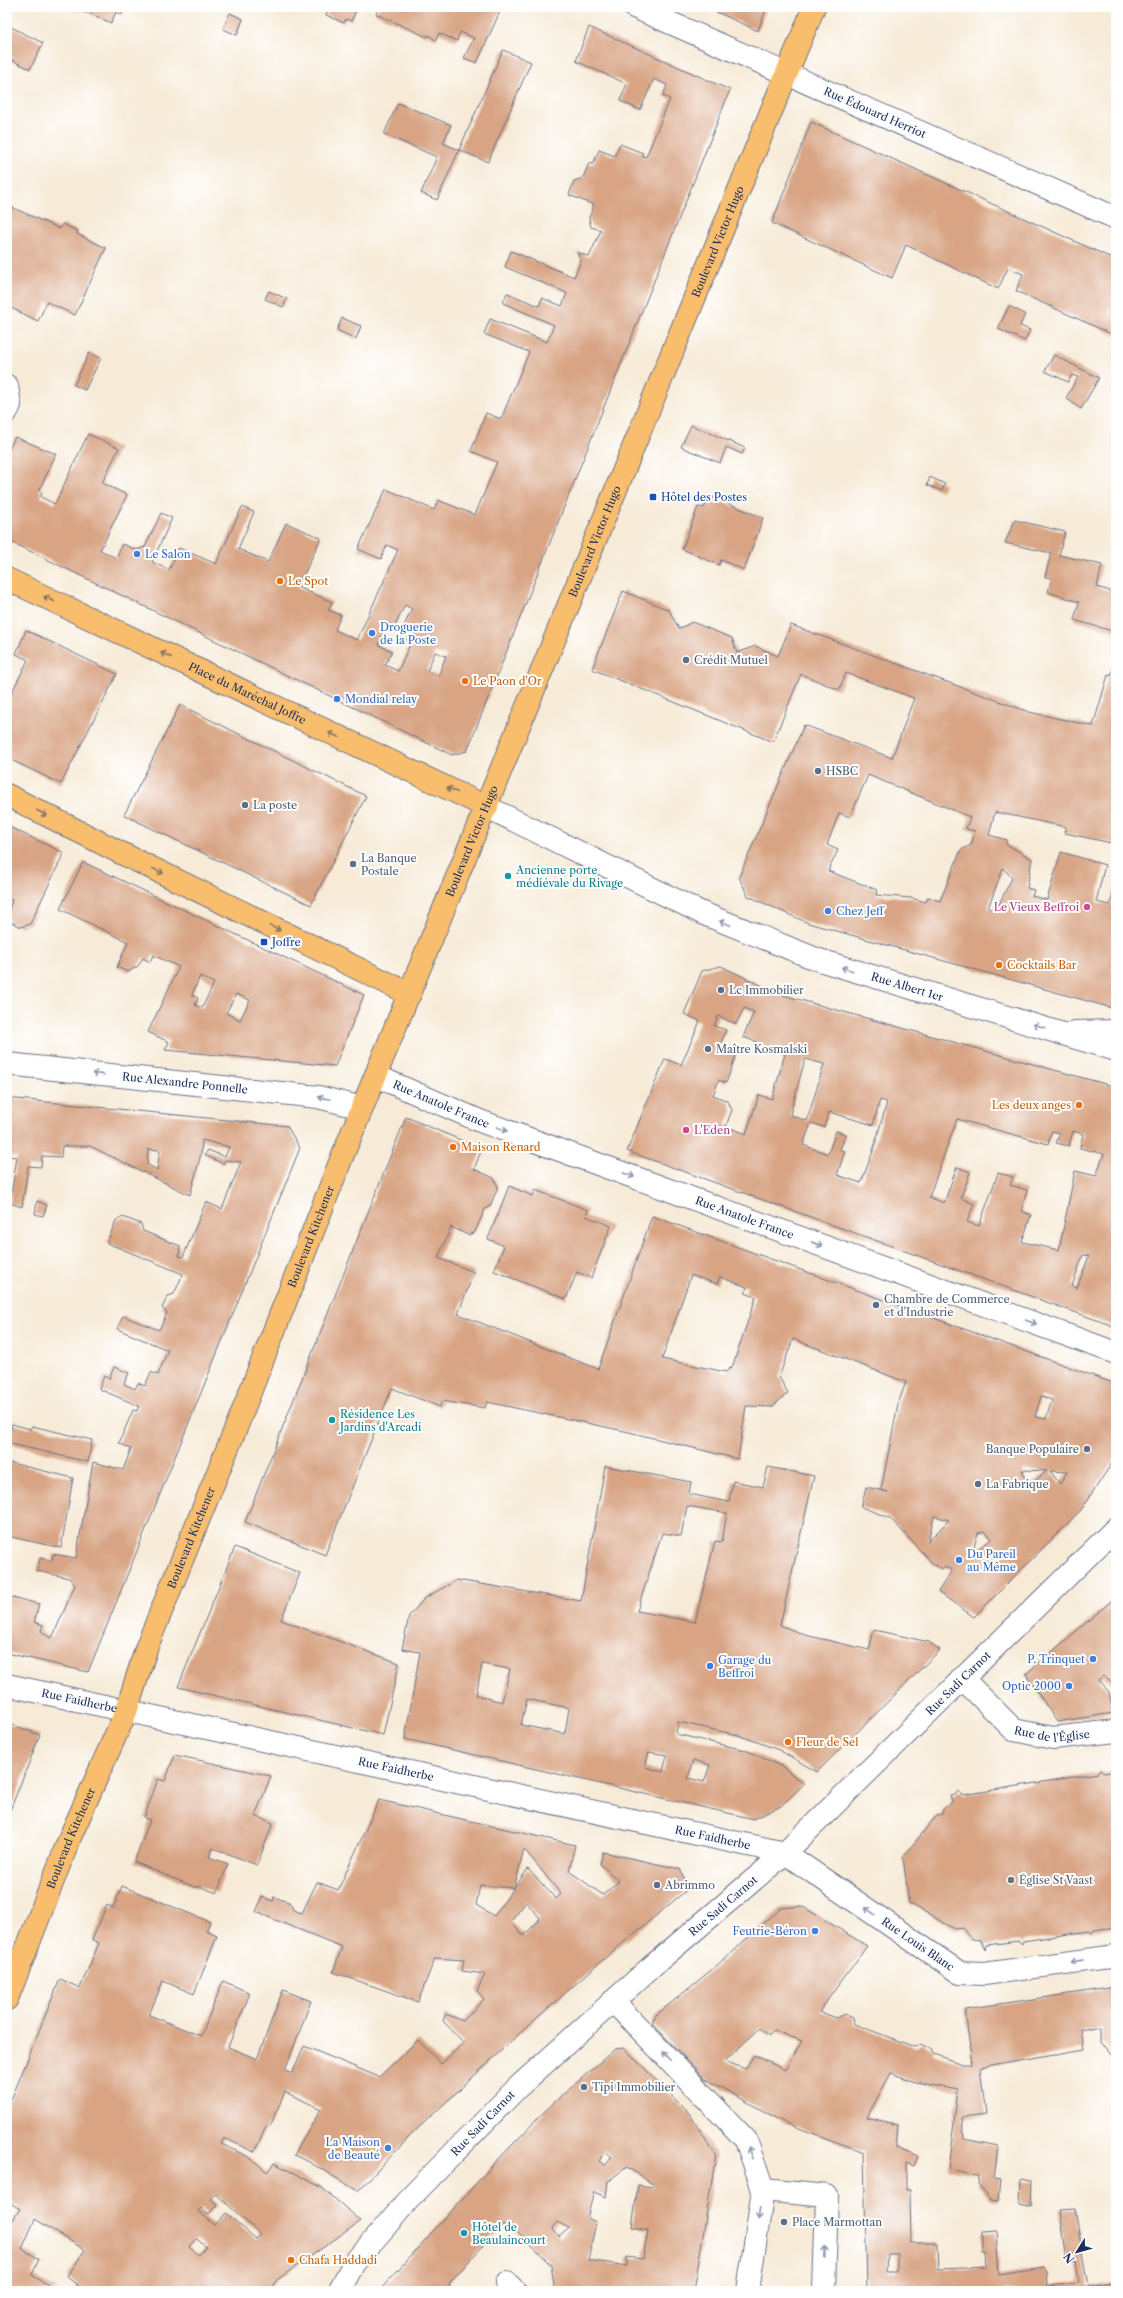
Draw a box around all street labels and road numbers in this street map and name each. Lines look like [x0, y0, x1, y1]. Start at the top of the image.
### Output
street label: Rue Édouard Herriot [822, 84, 928, 141]
street label: Boulevard Victor Hugo [689, 184, 747, 299]
street label: Boulevard Victor Hugo [566, 483, 624, 599]
street label: Place du Maréchal Joffre [186, 659, 308, 727]
street label: Boulevard Victor Hugo [443, 783, 501, 899]
street label: Rue Albert 1er [869, 969, 945, 1004]
street label: Rue Alexandre Ponnelle [121, 1069, 249, 1097]
street label: Rue Anatole France [391, 1077, 491, 1131]
street label: Boulevard Kitchener [285, 1183, 337, 1290]
street label: Rue Anatole France [693, 1193, 796, 1242]
street label: Boulevard Kitchener [164, 1485, 218, 1591]
street label: Rue Sadi Carnot [923, 1648, 994, 1718]
street label: Rue Faidherbe [40, 1686, 118, 1716]
street label: Rue de l'Église [1013, 1723, 1090, 1745]
street label: Rue Faidherbe [357, 1754, 435, 1784]
street label: Boulevard Kitchener [44, 1785, 98, 1891]
street label: Rue Faidherbe [674, 1822, 752, 1852]
street label: Rue Sadi Carnot [686, 1873, 760, 1939]
street label: Rue Louis Blanc [879, 1914, 957, 1974]
street label: Rue Sadi Carnot [448, 2087, 518, 2159]

